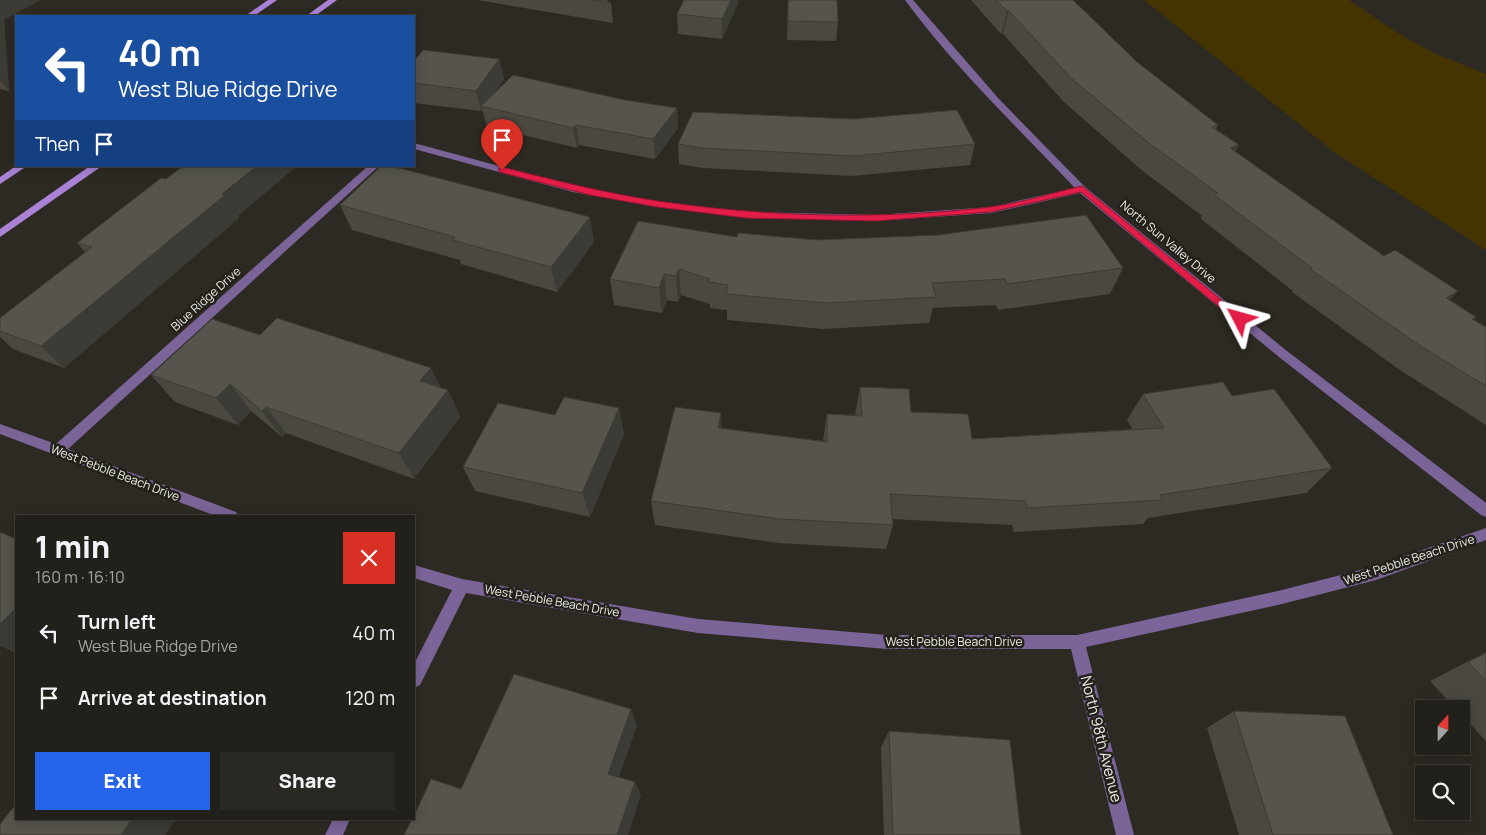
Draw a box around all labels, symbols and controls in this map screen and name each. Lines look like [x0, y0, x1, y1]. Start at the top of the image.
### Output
text: 40 m [118, 29, 201, 77]
icon: left [35, 35, 100, 100]
text: West Blue Ridge Drive [118, 74, 338, 104]
pin [481, 119, 523, 170]
icon: arrive [488, 126, 516, 154]
icon: arrive [90, 130, 118, 158]
text: Then [35, 131, 80, 157]
street label: North Sun Valley Drive [1117, 196, 1220, 287]
street label: Blue Ridge Drive [167, 263, 244, 335]
position arrow [1213, 292, 1265, 344]
street label: West Pebble Beach Drive [48, 440, 182, 505]
text: 1 min [35, 526, 110, 567]
street label: West Pebble Beach Drive [1341, 530, 1477, 589]
button: close [343, 532, 395, 584]
text: 160 m · 16:10 [35, 566, 125, 588]
street label: West Pebble Beach Drive [483, 580, 621, 621]
text: Turn left [78, 609, 156, 635]
icon: left [35, 619, 63, 647]
text: 40 m [352, 620, 395, 646]
street label: West Pebble Beach Drive [886, 633, 1022, 650]
text: West Blue Ridge Drive [78, 635, 238, 657]
street label: North 98th Avenue [1076, 673, 1127, 805]
icon: arrive [35, 684, 63, 712]
text: Arrive at destination [78, 685, 267, 711]
text: 120 m [345, 685, 395, 711]
north arrow [1415, 700, 1470, 755]
map controls [1415, 700, 1470, 820]
button: Exit [35, 752, 210, 810]
button: Share [220, 752, 395, 810]
button: search [1415, 765, 1470, 820]

